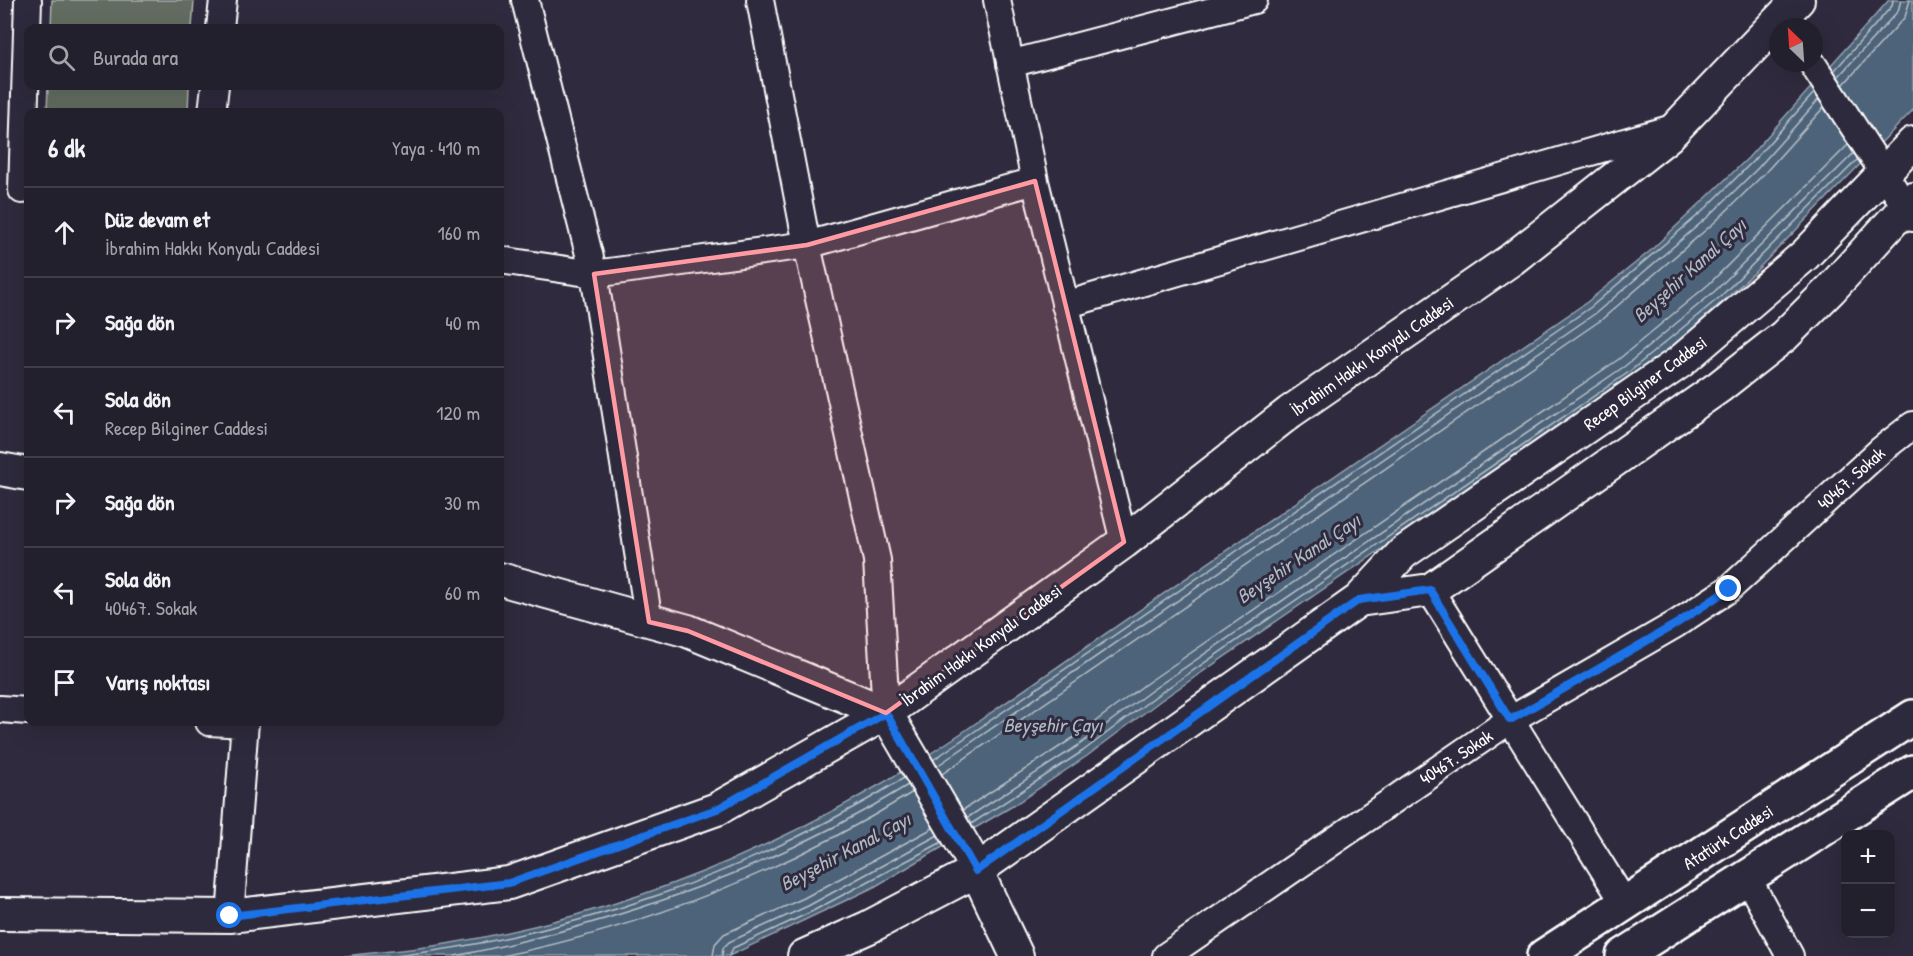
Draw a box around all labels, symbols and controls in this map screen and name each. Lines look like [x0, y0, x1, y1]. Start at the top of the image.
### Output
north arrow [1769, 18, 1823, 72]
search box [24, 24, 504, 90]
icon: search [45, 41, 78, 74]
text: Burada ara [93, 42, 178, 72]
text: 6 dk [48, 130, 85, 165]
text: Yaya · 410 m [392, 134, 480, 161]
text: Düz devam et [105, 204, 210, 234]
water label: Beyşehir Kanal Çayı [1626, 211, 1753, 329]
icon: ahead [48, 216, 81, 249]
text: 160 m [438, 219, 480, 246]
text: İbrahim Hakkı Konyalı Caddesi [105, 234, 320, 261]
street label: İbrahim Hakkı Konyalı Caddesi [1285, 290, 1459, 422]
icon: right [48, 306, 81, 339]
text: Sağa dön [105, 307, 175, 337]
text: 40 m [445, 309, 480, 336]
street label: Recep Bilginer Caddesi [1578, 330, 1712, 436]
text: Sola dön [105, 384, 171, 414]
icon: left [48, 396, 81, 429]
text: 120 m [436, 399, 480, 426]
text: Recep Bilginer Caddesi [105, 414, 268, 441]
street label: 40467. Sokak [1812, 441, 1891, 515]
icon: right [48, 486, 81, 519]
text: Sağa dön [105, 487, 175, 517]
text: 30 m [444, 489, 480, 516]
water label: Beyşehir Kanal Çayı [1231, 506, 1367, 610]
text: Sola dön [105, 564, 171, 594]
route end [1715, 575, 1741, 601]
icon: left [48, 576, 81, 609]
street label: İbrahim Hakkı Konyalı Caddesi [895, 578, 1067, 712]
text: 60 m [445, 579, 480, 606]
text: 40467. Sokak [105, 594, 197, 621]
icon: arrive [48, 666, 81, 699]
text: Varış noktası [105, 667, 210, 697]
water label: Beyşehir Çayı [1003, 711, 1104, 739]
street label: 40467. Sokak [1415, 723, 1498, 791]
street label: Atatürk Caddesi [1678, 798, 1778, 876]
water label: Beyşehir Kanal Çayı [775, 805, 917, 898]
map controls [1841, 830, 1895, 938]
button: + [1841, 830, 1895, 884]
button: − [1841, 884, 1895, 938]
route start [216, 902, 242, 928]

